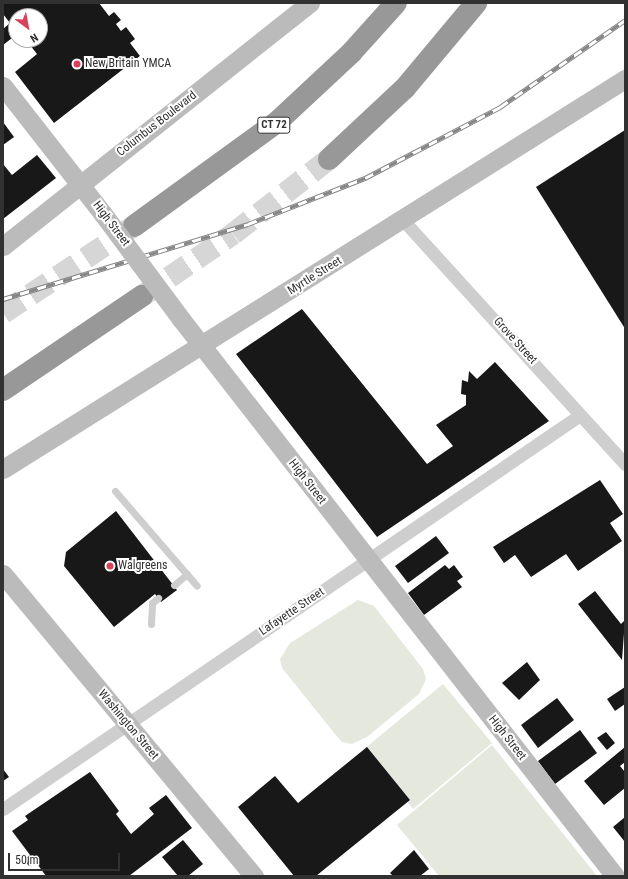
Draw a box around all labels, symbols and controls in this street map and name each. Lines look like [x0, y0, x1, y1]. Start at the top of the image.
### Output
north arrow [8, 8, 48, 48]
text: N [28, 30, 40, 45]
place label: New Britain YMCA [85, 57, 171, 71]
marker: New Britain YMCA [72, 59, 82, 69]
street label: Columbus Boulevard [114, 88, 200, 160]
road number: CT 72 [257, 116, 291, 134]
street label: High Street [89, 199, 133, 249]
street label: Myrtle Street [285, 254, 345, 298]
street label: Grove Street [490, 315, 540, 367]
street label: High Street [285, 457, 329, 507]
place label: Walgreens [118, 559, 167, 573]
marker: Walgreens [105, 561, 115, 571]
street label: Lafayette Street [257, 585, 327, 639]
street label: Washington Street [95, 687, 161, 763]
street label: High Street [485, 713, 529, 763]
scale bar [10, 845, 122, 871]
text: 50 m [15, 853, 39, 867]

